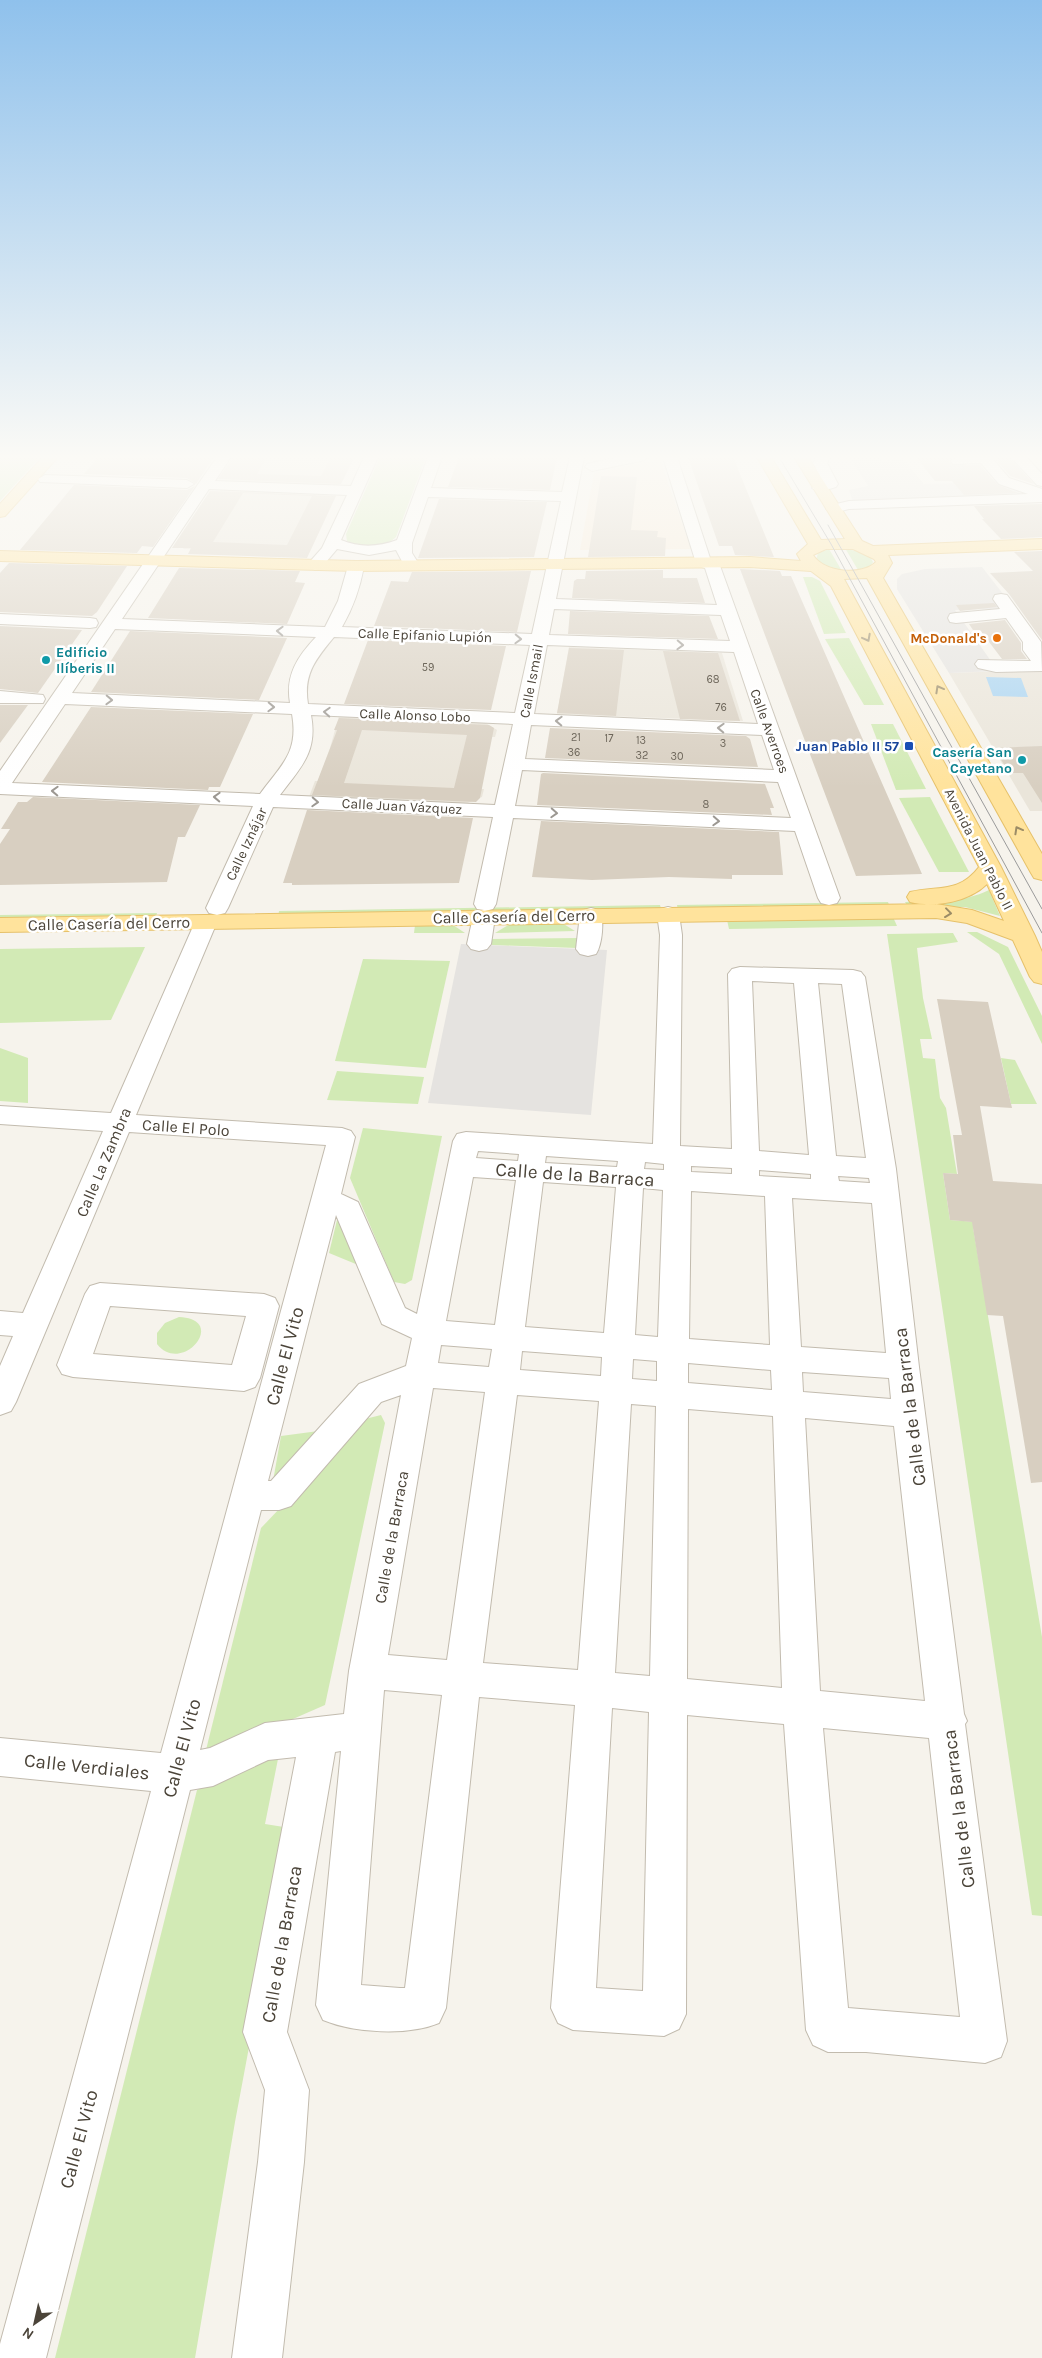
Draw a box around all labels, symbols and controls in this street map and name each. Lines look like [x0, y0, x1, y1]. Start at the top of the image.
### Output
street label: Calle Epifanio Lupión [358, 625, 492, 646]
one-way arrow [276, 626, 284, 637]
place label: McDonald's [910, 630, 987, 647]
marker: McDonald's [991, 632, 1003, 644]
one-way arrow [514, 633, 522, 644]
one-way arrow [861, 633, 871, 642]
one-way arrow [676, 640, 684, 650]
street label: Calle Ismail [516, 643, 547, 719]
place label: Edificio Ilíberis II [56, 644, 115, 677]
marker: Edificio Ilíberis II [40, 654, 52, 666]
house number: 59 [422, 661, 434, 674]
house number: 68 [706, 673, 720, 686]
one-way arrow [935, 685, 945, 694]
street label: Calle Averroes [746, 686, 793, 776]
one-way arrow [105, 695, 113, 706]
house number: 76 [715, 701, 727, 714]
one-way arrow [267, 702, 275, 713]
street label: Calle Alonso Lobo [359, 705, 471, 726]
one-way arrow [322, 706, 330, 717]
one-way arrow [555, 716, 563, 727]
one-way arrow [717, 723, 725, 734]
house number: 21 [571, 731, 581, 744]
house number: 17 [605, 732, 613, 745]
house number: 13 [636, 734, 646, 747]
house number: 3 [720, 737, 726, 750]
place label: Juan Pablo II 57 [796, 738, 899, 755]
marker: Juan Pablo II 57 [903, 740, 915, 752]
place label: Casería San Cayetano [932, 744, 1012, 777]
house number: 36 [568, 746, 580, 759]
house number: 32 [636, 749, 648, 762]
house number: 30 [670, 750, 684, 763]
marker: Casería San Cayetano [1016, 754, 1028, 766]
one-way arrow [51, 785, 59, 796]
street label: Avenida Juan Pablo II [941, 786, 1017, 913]
one-way arrow [213, 792, 221, 803]
street label: Calle Juan Vázquez [341, 795, 463, 818]
one-way arrow [311, 796, 319, 807]
house number: 8 [703, 798, 710, 811]
street label: Calle Iznájar [222, 804, 271, 883]
one-way arrow [550, 808, 558, 819]
one-way arrow [712, 815, 720, 826]
one-way arrow [1014, 827, 1024, 836]
street label: Calle Casería del Cerro [433, 906, 595, 927]
one-way arrow [945, 907, 953, 918]
street label: Calle Casería del Cerro [28, 913, 190, 934]
street label: Calle La Zambra [72, 1105, 135, 1220]
street label: Calle El Polo [142, 1115, 230, 1140]
street label: Calle de la Barraca [495, 1158, 655, 1192]
street label: Calle El Vito [261, 1304, 309, 1408]
street label: Calle de la Barraca [889, 1326, 931, 1487]
street label: Calle de la Barraca [370, 1469, 413, 1605]
street label: Calle El Vito [158, 1696, 206, 1800]
street label: Calle de la Barraca [938, 1728, 980, 1889]
street label: Calle Verdiales [23, 1749, 151, 1785]
street label: Calle de la Barraca [257, 1864, 307, 2025]
street label: Calle El Vito [55, 2087, 103, 2191]
north arrow [10, 2298, 60, 2348]
text: N [19, 2324, 37, 2343]

